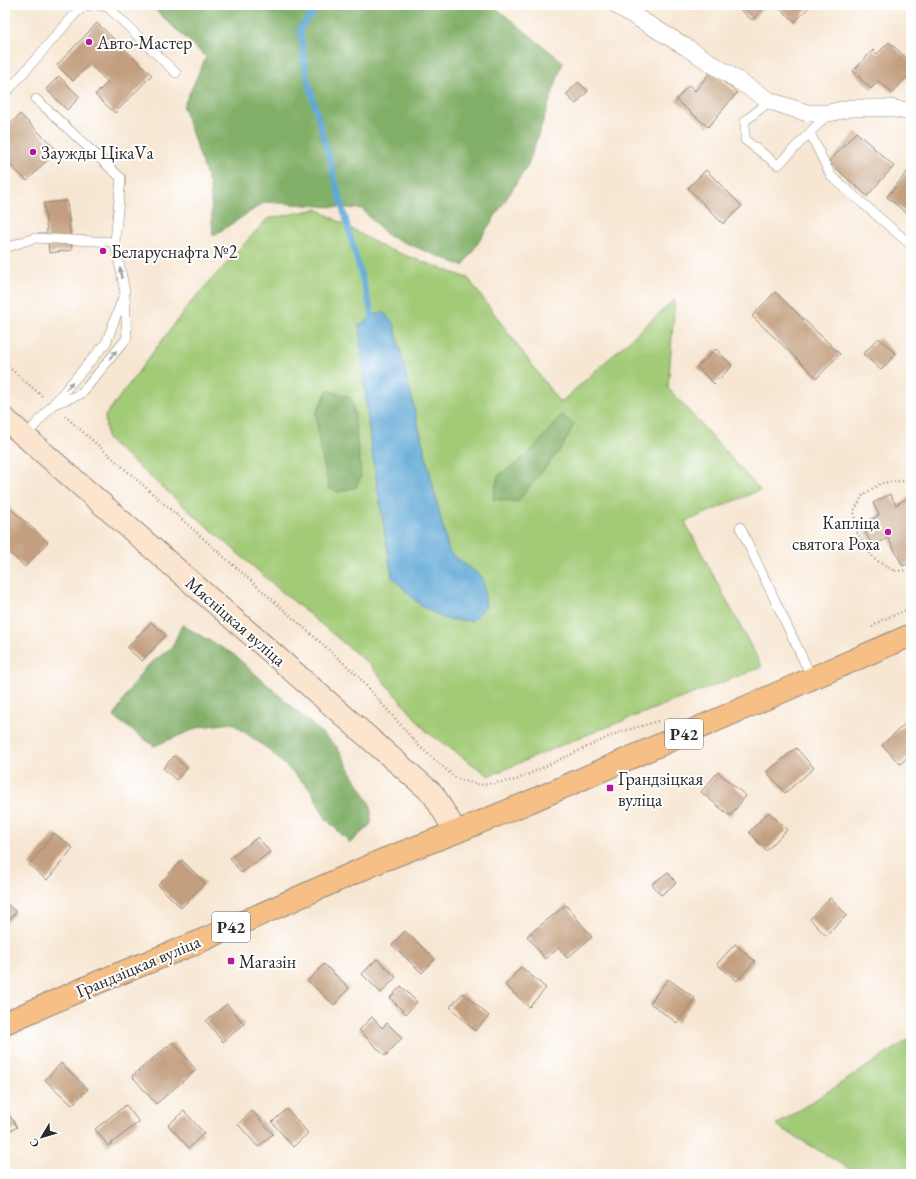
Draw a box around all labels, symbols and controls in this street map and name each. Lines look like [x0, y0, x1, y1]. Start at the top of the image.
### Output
place label: Авто-Мастер [96, 31, 192, 54]
marker: Авто-Мастер [84, 37, 94, 47]
place label: Заужды ЦікаVа [41, 141, 154, 164]
marker: Заужды ЦікаVа [28, 147, 38, 157]
place label: Беларуснафта №2 [111, 240, 238, 263]
marker: Беларуснафта №2 [98, 246, 108, 256]
one-way arrow [118, 267, 124, 279]
one-way arrow [109, 349, 118, 360]
one-way arrow [65, 381, 74, 391]
place label: Капліца святога Роха [792, 511, 881, 555]
marker: Капліца святога Роха [883, 527, 893, 537]
street label: Мясніцкая вуліца [181, 571, 292, 671]
road number: Р42 [665, 719, 703, 749]
place label: Грандзіцкая вуліца [618, 767, 703, 811]
marker: Грандзіцкая вуліца [605, 783, 615, 793]
road number: Р42 [212, 912, 250, 942]
street label: Грандзіцкая вуліца [72, 929, 205, 1003]
place label: Магазін [239, 950, 296, 973]
marker: Магазін [226, 956, 236, 966]
north arrow [22, 1117, 62, 1157]
text: С [26, 1136, 42, 1151]

